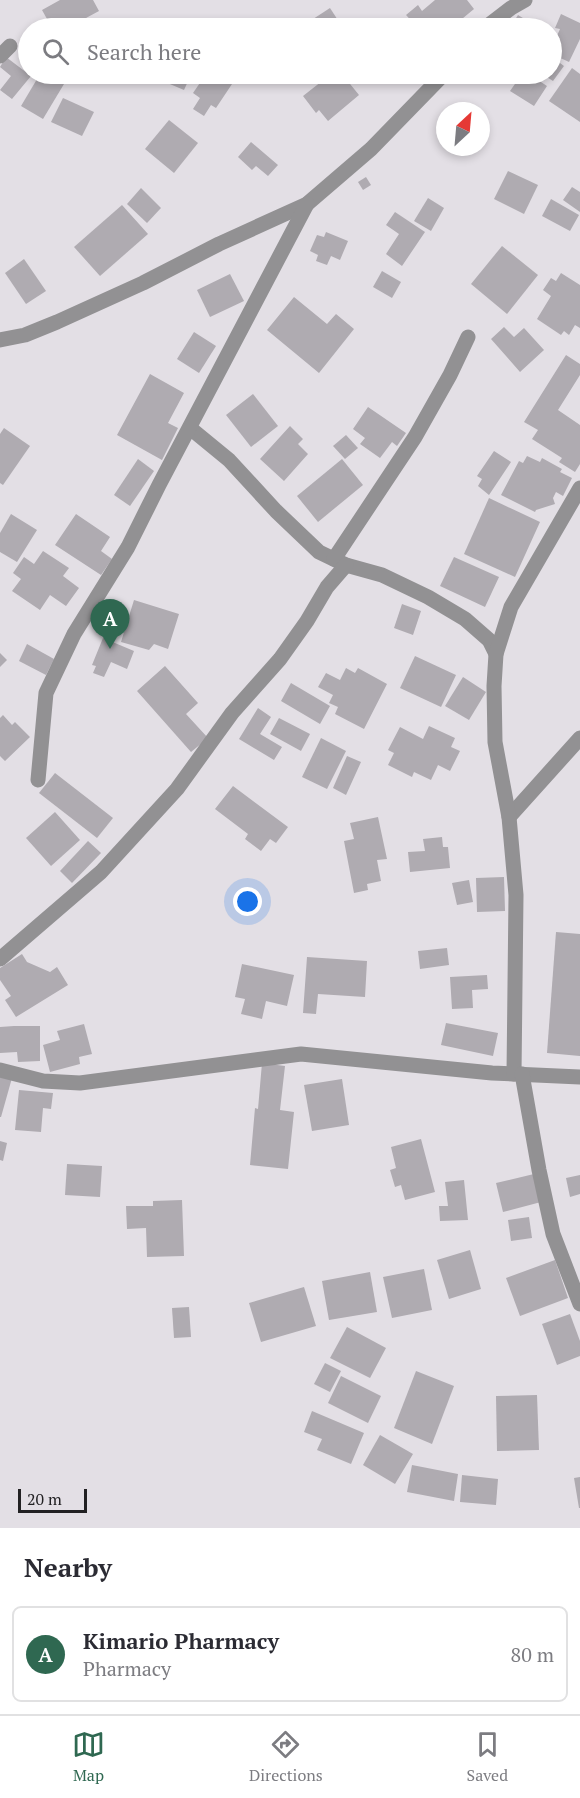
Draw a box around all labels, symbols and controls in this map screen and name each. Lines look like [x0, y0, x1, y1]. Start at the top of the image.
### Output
search box [18, 18, 562, 84]
icon: search [39, 35, 72, 68]
text: Search here [87, 37, 201, 66]
north arrow [436, 102, 490, 156]
pin: A [90, 600, 130, 649]
your location [233, 887, 262, 916]
scale bar [18, 1486, 87, 1514]
text: 20 m [27, 1488, 62, 1510]
text: Nearby [24, 1550, 112, 1584]
text: Kimario Pharmacy [83, 1626, 279, 1655]
text: A [38, 1641, 53, 1668]
text: 80 m [511, 1641, 554, 1668]
text: Pharmacy [83, 1655, 171, 1682]
tab: Map [72, 1728, 105, 1786]
tab: Directions [249, 1728, 323, 1786]
tab: Saved [467, 1728, 508, 1786]

